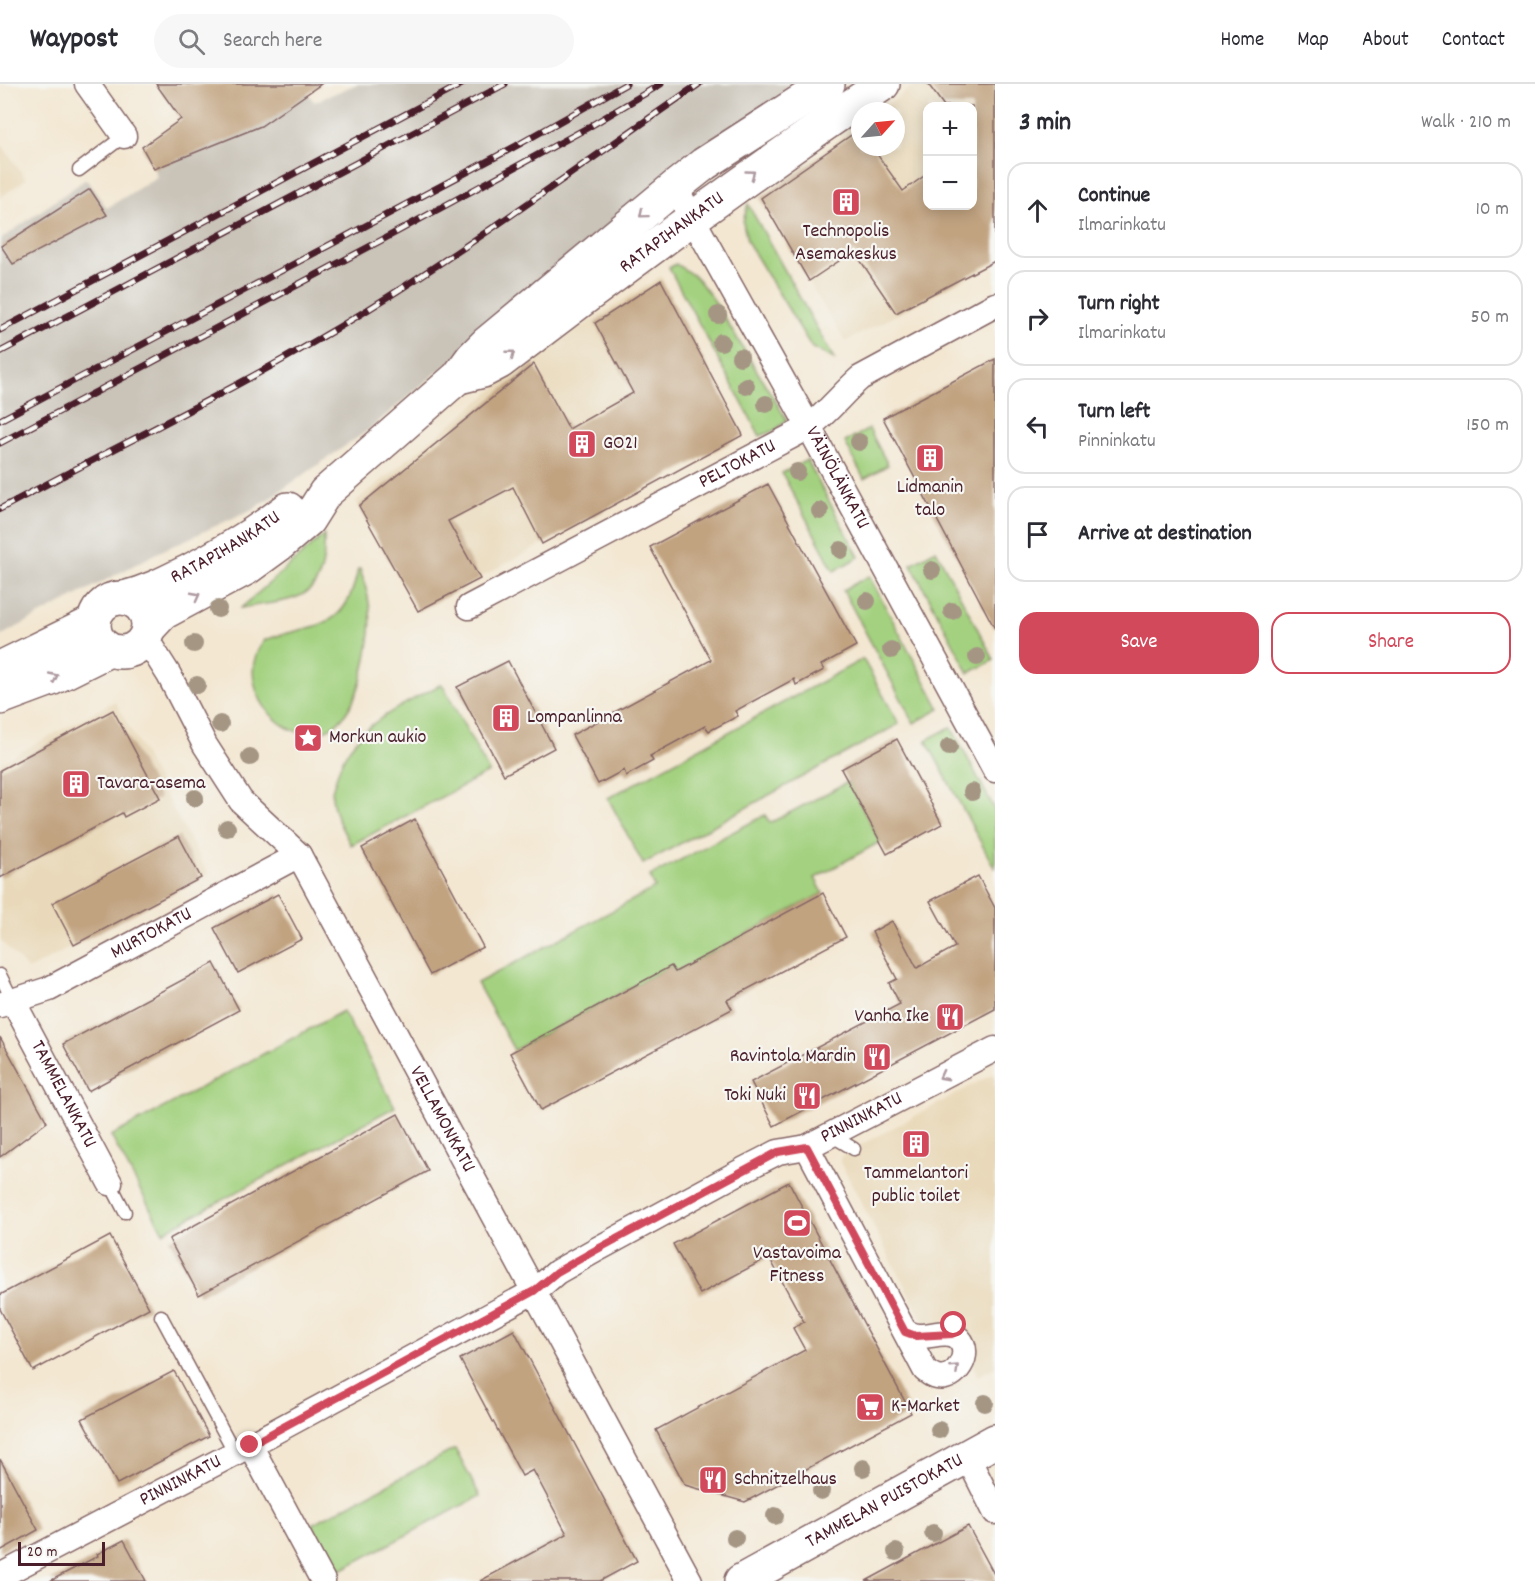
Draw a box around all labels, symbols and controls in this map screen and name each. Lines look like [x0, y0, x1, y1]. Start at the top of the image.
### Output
search box [154, 14, 574, 68]
text: Waypost [30, 21, 118, 61]
icon: search [175, 25, 208, 58]
text: Search here [223, 26, 322, 57]
text: Home [1220, 26, 1264, 56]
text: Map [1297, 26, 1329, 56]
text: About [1362, 26, 1409, 56]
text: Contact [1442, 26, 1505, 56]
north arrow [851, 102, 905, 156]
map controls [923, 102, 977, 210]
button: + [923, 102, 977, 156]
text: 3 min [1019, 105, 1071, 142]
text: Walk · 210 m [1421, 109, 1511, 137]
button: − [923, 156, 977, 210]
one-way arrow [745, 171, 756, 182]
text: Continue [1078, 181, 1150, 212]
street label: RATAPIHANKATU [614, 185, 731, 281]
building icon: Technopolis Asemakeskus [830, 186, 862, 218]
icon: ahead [1021, 194, 1054, 227]
text: 10 m [1475, 196, 1509, 224]
one-way arrow [639, 207, 650, 218]
text: Ilmarinkatu [1078, 212, 1166, 240]
place label: Technopolis Asemakeskus [795, 218, 897, 269]
text: Turn right [1078, 289, 1160, 320]
icon: right [1021, 302, 1054, 335]
text: 50 m [1471, 304, 1509, 332]
text: Ilmarinkatu [1078, 320, 1166, 348]
one-way arrow [504, 350, 515, 361]
text: Turn left [1078, 397, 1150, 428]
icon: left [1021, 410, 1054, 443]
text: 150 m [1466, 412, 1509, 440]
street label: VÄINÖLÄNKATU [797, 422, 876, 535]
building icon: GO21 [566, 428, 598, 460]
text: Pinninkatu [1078, 428, 1156, 456]
place label: GO21 [603, 430, 638, 458]
street label: PELTOKATU [694, 433, 781, 497]
building icon: Lidmanin talo [914, 442, 946, 474]
place label: Lidmanin talo [897, 474, 963, 525]
street label: RATAPIHANKATU [166, 505, 287, 592]
icon: arrive [1021, 518, 1054, 551]
text: Arrive at destination [1078, 519, 1252, 550]
one-way arrow [189, 592, 200, 603]
button: Save [1019, 612, 1259, 674]
button: Share [1271, 612, 1511, 674]
one-way arrow [48, 672, 59, 684]
building icon: Lompanlinna [490, 702, 522, 734]
place label: Lompanlinna [527, 704, 623, 732]
place icon: Morkun aukio [292, 722, 324, 754]
place label: Morkun aukio [329, 724, 427, 752]
building icon: Tavara-asema [60, 768, 92, 800]
place label: Tavara-asema [97, 770, 206, 798]
street label: MURTOKATU [106, 901, 197, 967]
restaurant icon: Vanha Ike [934, 1001, 966, 1033]
place label: Vanha Ike [854, 1003, 929, 1031]
street label: TAMMELANKATU [23, 1036, 103, 1153]
restaurant icon: Ravintola Mardin [861, 1041, 893, 1073]
place label: Ravintola Mardin [730, 1043, 856, 1071]
street label: VELLAMONKATU [401, 1061, 482, 1178]
one-way arrow [939, 1069, 950, 1080]
restaurant icon: Toki Nuki [791, 1080, 823, 1112]
place label: Toki Nuki [724, 1082, 786, 1110]
street label: PINNINKATU [816, 1085, 908, 1151]
building icon: Tammelantori public toilet [900, 1128, 932, 1160]
place label: Tammelantori public toilet [864, 1160, 969, 1211]
sports icon: Vastavoima Fitness [781, 1207, 813, 1239]
place label: Vastavoima Fitness [753, 1240, 842, 1291]
route start [940, 1311, 966, 1337]
one-way arrow [949, 1364, 959, 1375]
supermarket icon: K-Market [854, 1391, 886, 1423]
place label: K-Market [891, 1393, 960, 1421]
route end [236, 1431, 262, 1457]
street label: TAMMELAN PUISTOKATU [801, 1447, 969, 1557]
street label: PINNINKATU [135, 1448, 227, 1514]
restaurant icon: Schnitzelhaus [697, 1464, 729, 1496]
place label: Schnitzelhaus [734, 1466, 837, 1494]
scale bar [18, 1539, 105, 1566]
text: 20 m [27, 1541, 57, 1564]

